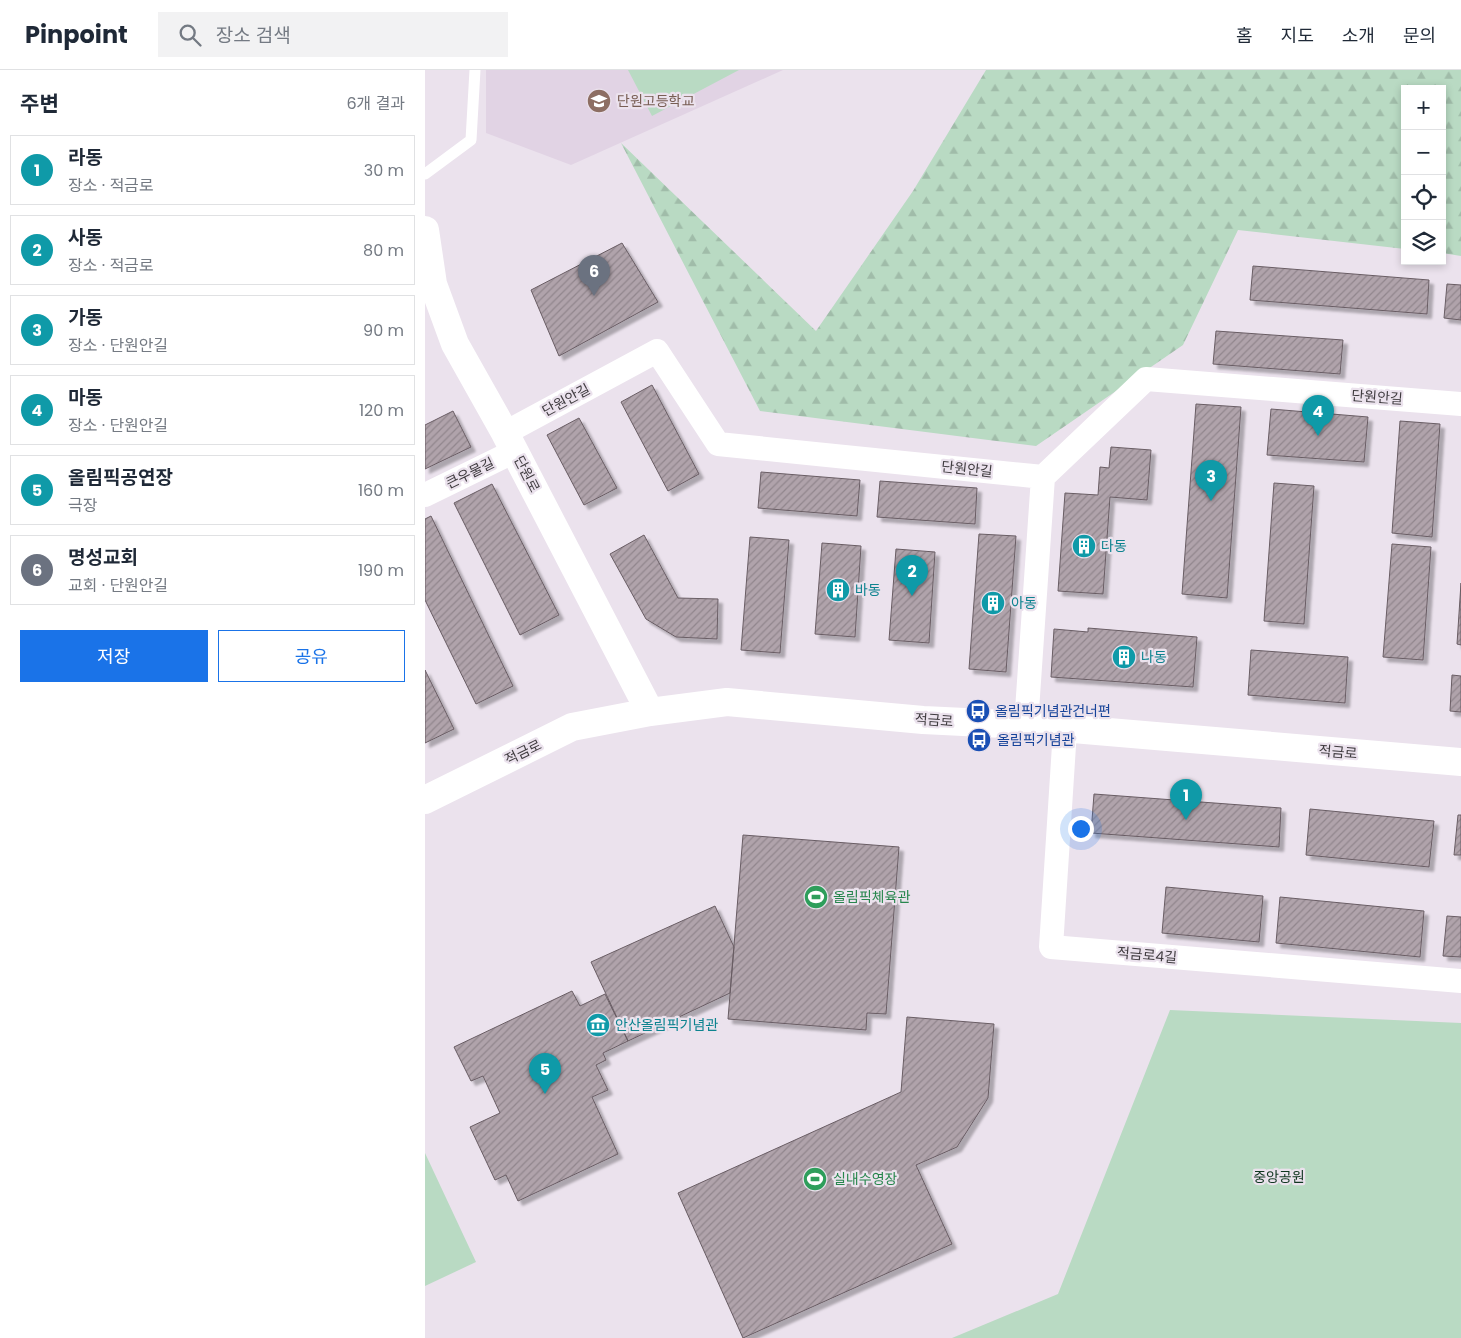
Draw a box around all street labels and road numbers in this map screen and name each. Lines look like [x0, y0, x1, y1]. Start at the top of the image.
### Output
street label: 단원안길 [539, 379, 593, 421]
street label: 단원안길 [1351, 385, 1403, 409]
street label: 단원로 [509, 452, 545, 496]
street label: 큰우물길 [442, 453, 498, 493]
street label: 단원안길 [940, 456, 994, 482]
street label: 적금로 [914, 709, 954, 731]
street label: 적금로 [501, 734, 545, 769]
street label: 적금로 [1318, 740, 1358, 764]
street label: 적금로4길 [1116, 942, 1178, 968]

